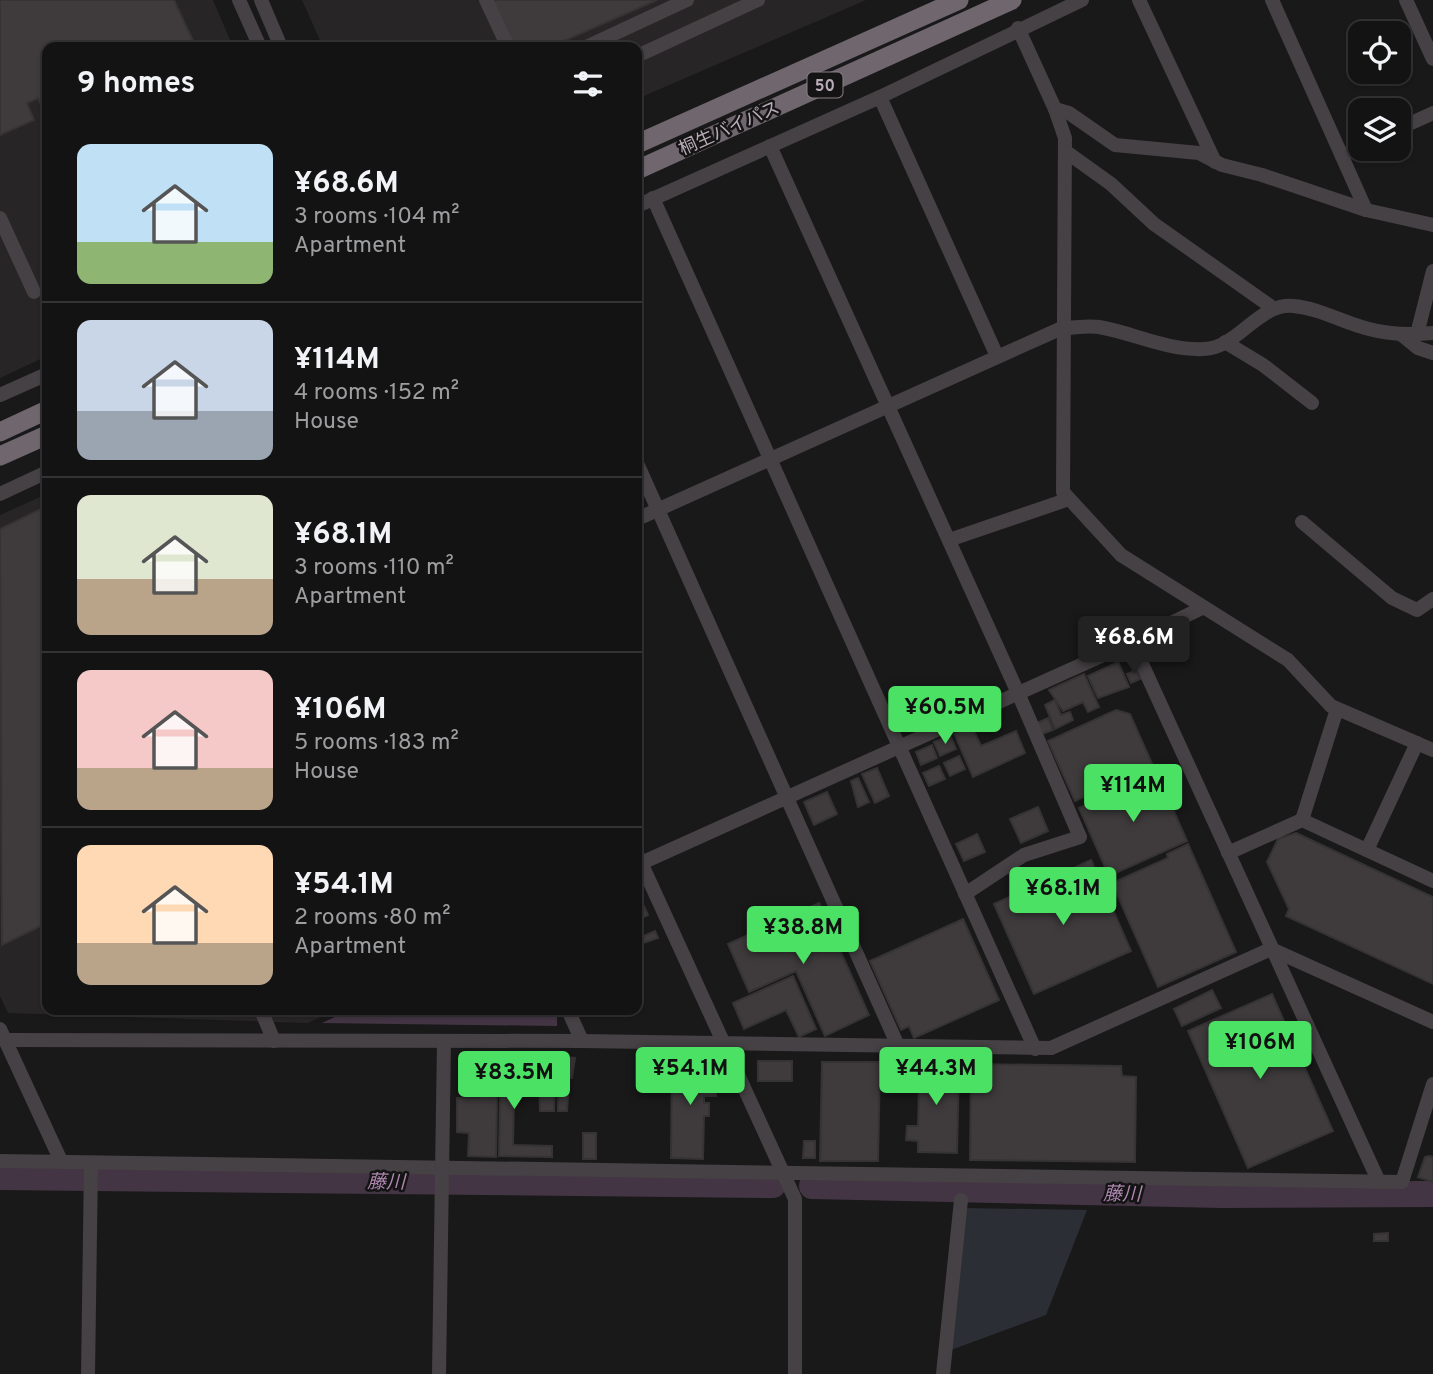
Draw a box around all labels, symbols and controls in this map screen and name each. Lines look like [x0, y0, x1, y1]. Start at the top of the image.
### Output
map controls [1348, 21, 1411, 161]
button: locate [1348, 21, 1411, 84]
icon: filters [569, 65, 607, 103]
text: 9 homes [77, 66, 195, 103]
road number: 50 [808, 72, 842, 97]
street label: 桐生バイパス [676, 97, 783, 162]
button: layers [1348, 98, 1411, 161]
text: ¥68.6M [294, 166, 399, 203]
icon: home [133, 172, 217, 256]
text: 3 rooms · 104 m² [294, 203, 459, 232]
text: Apartment [294, 232, 406, 261]
text: ¥114M [294, 342, 380, 379]
icon: home [133, 348, 217, 432]
text: 4 rooms · 152 m² [294, 379, 459, 408]
text: House [294, 408, 359, 437]
text: ¥68.1M [294, 517, 392, 554]
icon: home [133, 523, 217, 607]
text: 3 rooms · 110 m² [294, 554, 454, 583]
text: Apartment [294, 583, 406, 612]
pin: ¥68.6M [1077, 616, 1191, 676]
text: ¥68.6M [1094, 624, 1174, 653]
pin: ¥60.5M [888, 686, 1002, 746]
text: ¥106M [294, 692, 387, 729]
text: ¥60.5M [904, 694, 986, 723]
icon: home [133, 698, 217, 782]
text: 5 rooms · 183 m² [294, 729, 459, 758]
text: House [294, 758, 359, 787]
pin: ¥114M [1084, 764, 1182, 824]
text: ¥114M [1100, 772, 1166, 801]
text: ¥54.1M [294, 867, 394, 904]
pin: ¥68.1M [1006, 867, 1120, 927]
icon: home [133, 873, 217, 957]
text: ¥68.1M [1025, 875, 1101, 904]
text: 2 rooms · 80 m² [294, 904, 451, 933]
pin: ¥38.8M [746, 906, 860, 966]
text: ¥38.8M [763, 914, 843, 943]
text: Apartment [294, 933, 406, 962]
pin: ¥106M [1211, 1021, 1309, 1081]
text: ¥106M [1224, 1029, 1296, 1058]
pin: ¥54.1M [633, 1048, 747, 1107]
pin: ¥44.3M [879, 1048, 993, 1107]
pin: ¥83.5M [457, 1052, 571, 1111]
text: ¥54.1M [652, 1055, 728, 1084]
text: ¥44.3M [895, 1055, 977, 1084]
text: ¥83.5M [474, 1059, 554, 1088]
water label: 藤川 [367, 1171, 407, 1195]
water label: 藤川 [1103, 1183, 1143, 1207]

